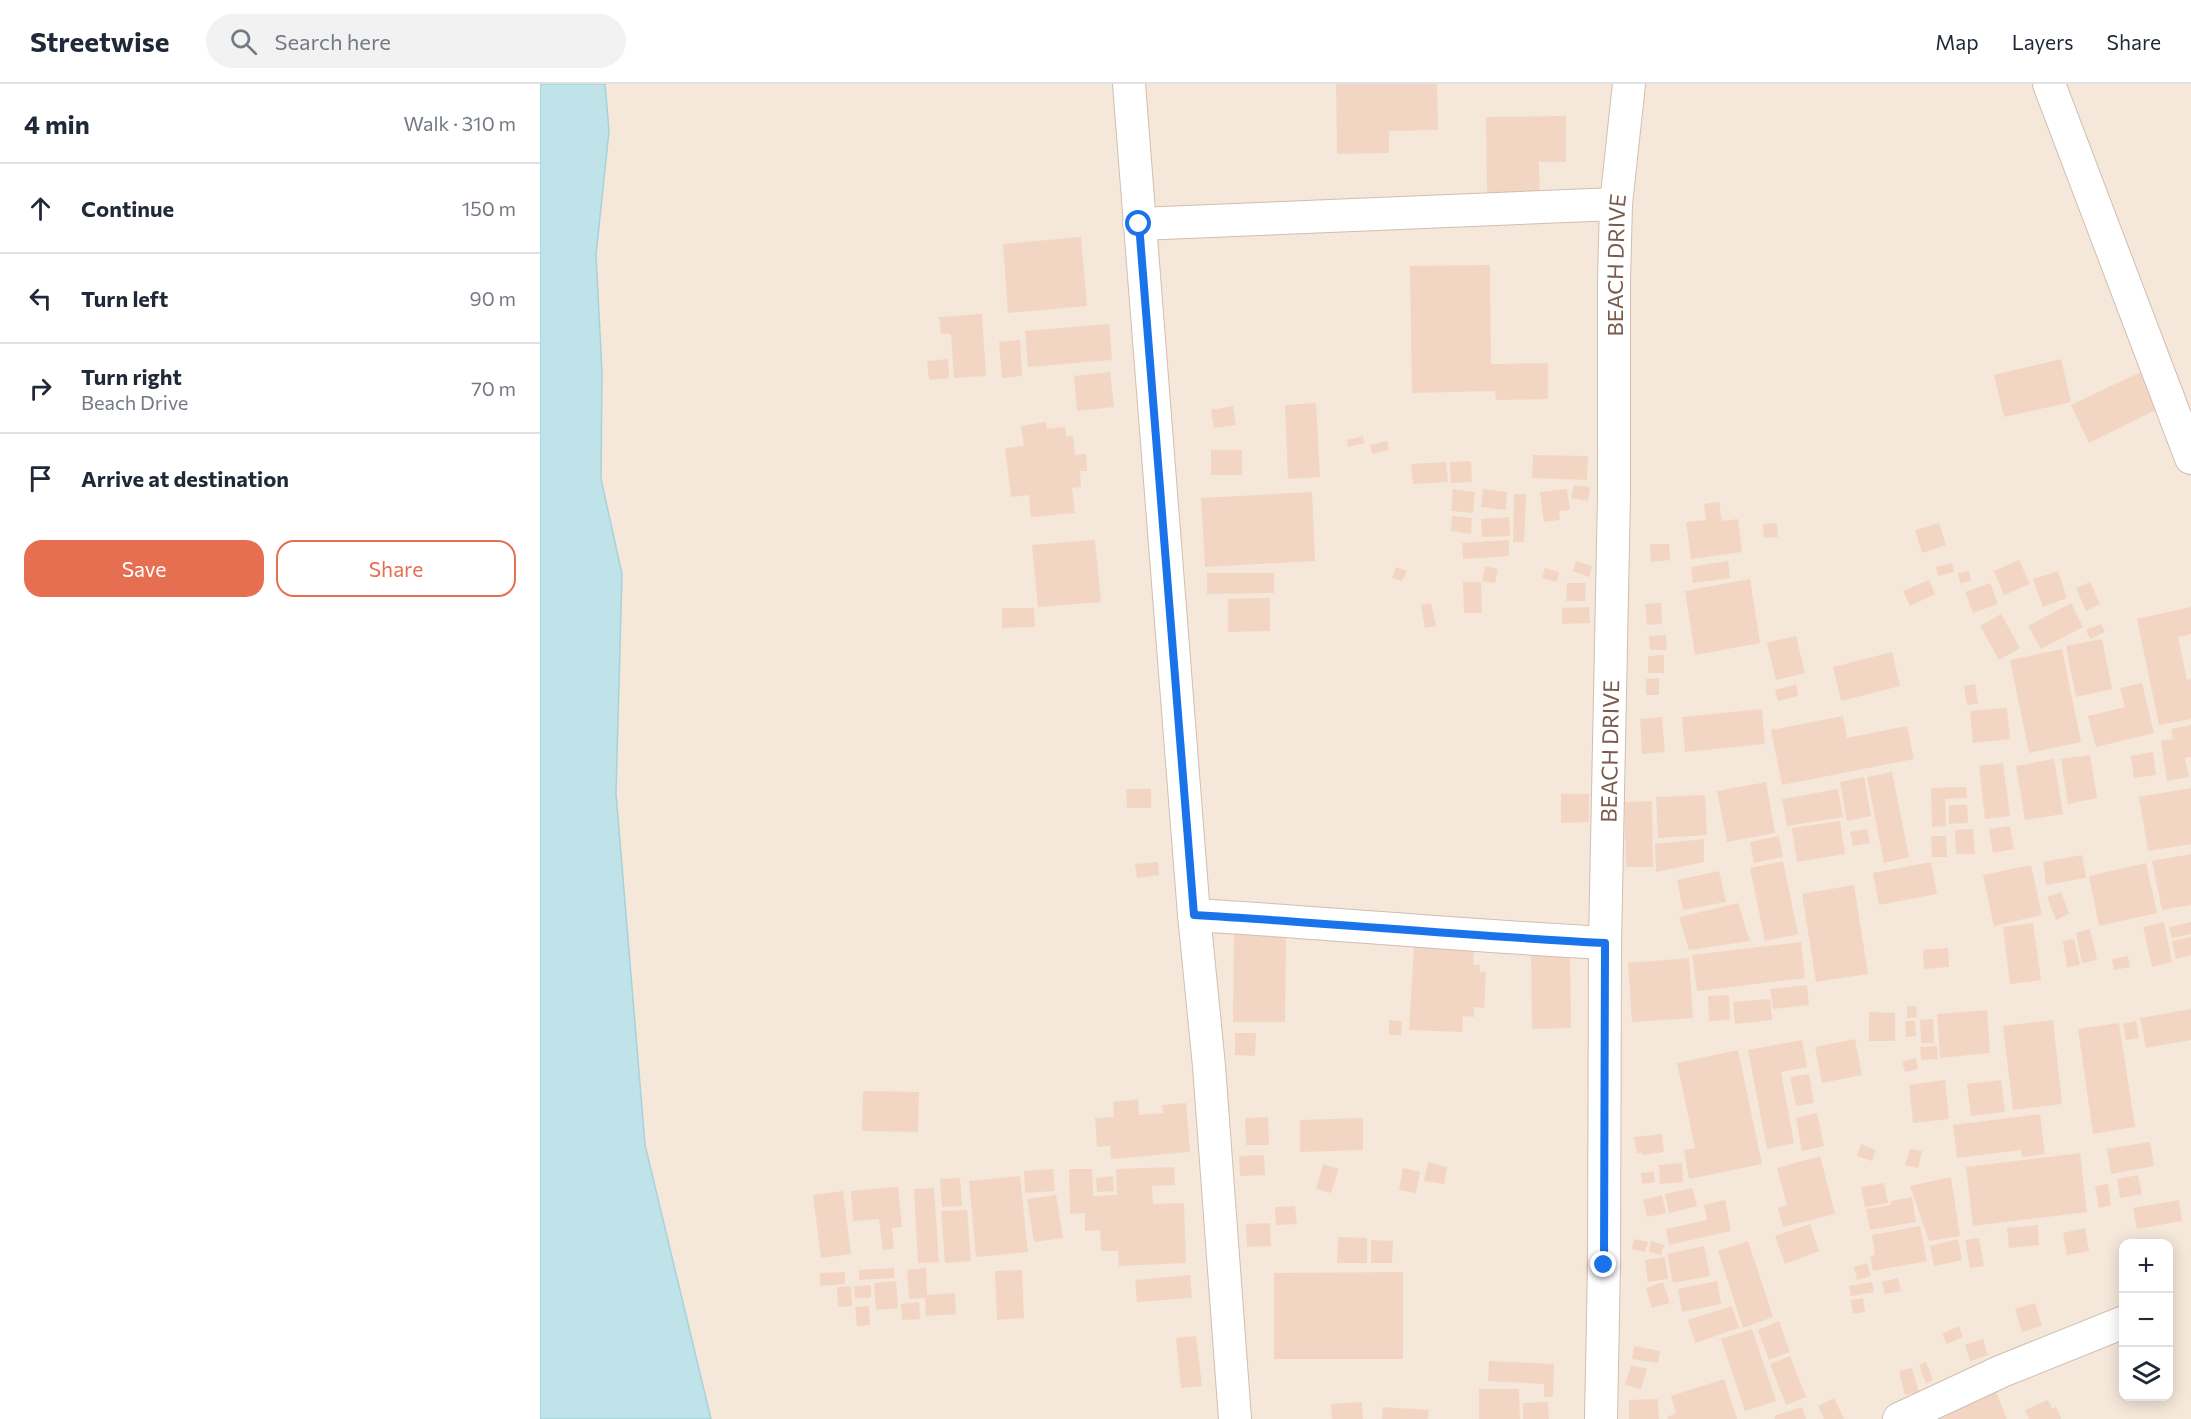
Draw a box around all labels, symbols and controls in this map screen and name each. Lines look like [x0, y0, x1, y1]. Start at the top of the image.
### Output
search box [206, 14, 626, 68]
text: Streetwise [30, 24, 170, 58]
icon: search [227, 25, 260, 58]
text: Search here [275, 28, 391, 55]
text: Map [1935, 29, 1979, 54]
text: Layers [2012, 29, 2074, 54]
text: Share [2107, 29, 2161, 54]
text: 4 min [24, 108, 90, 139]
text: Walk · 310 m [404, 111, 516, 135]
icon: ahead [24, 192, 57, 225]
street label: BEACH DRIVE [1601, 192, 1631, 337]
text: Continue [81, 195, 174, 222]
text: 150 m [462, 196, 516, 220]
route start [1125, 210, 1151, 236]
icon: left [24, 282, 57, 315]
text: Turn left [81, 285, 168, 312]
text: 90 m [470, 286, 516, 310]
text: Turn right [81, 363, 182, 390]
icon: right [24, 372, 57, 405]
text: 70 m [471, 376, 516, 400]
text: Beach Drive [81, 390, 188, 414]
icon: arrive [24, 462, 57, 495]
text: Arrive at destination [81, 465, 289, 492]
button: Save [24, 540, 264, 597]
button: Share [276, 540, 516, 597]
street label: BEACH DRIVE [1594, 679, 1624, 823]
map controls [2119, 1239, 2173, 1401]
button: + [2119, 1239, 2173, 1293]
route end [1590, 1251, 1616, 1277]
button: − [2119, 1293, 2173, 1347]
button: layers [2119, 1347, 2173, 1401]

